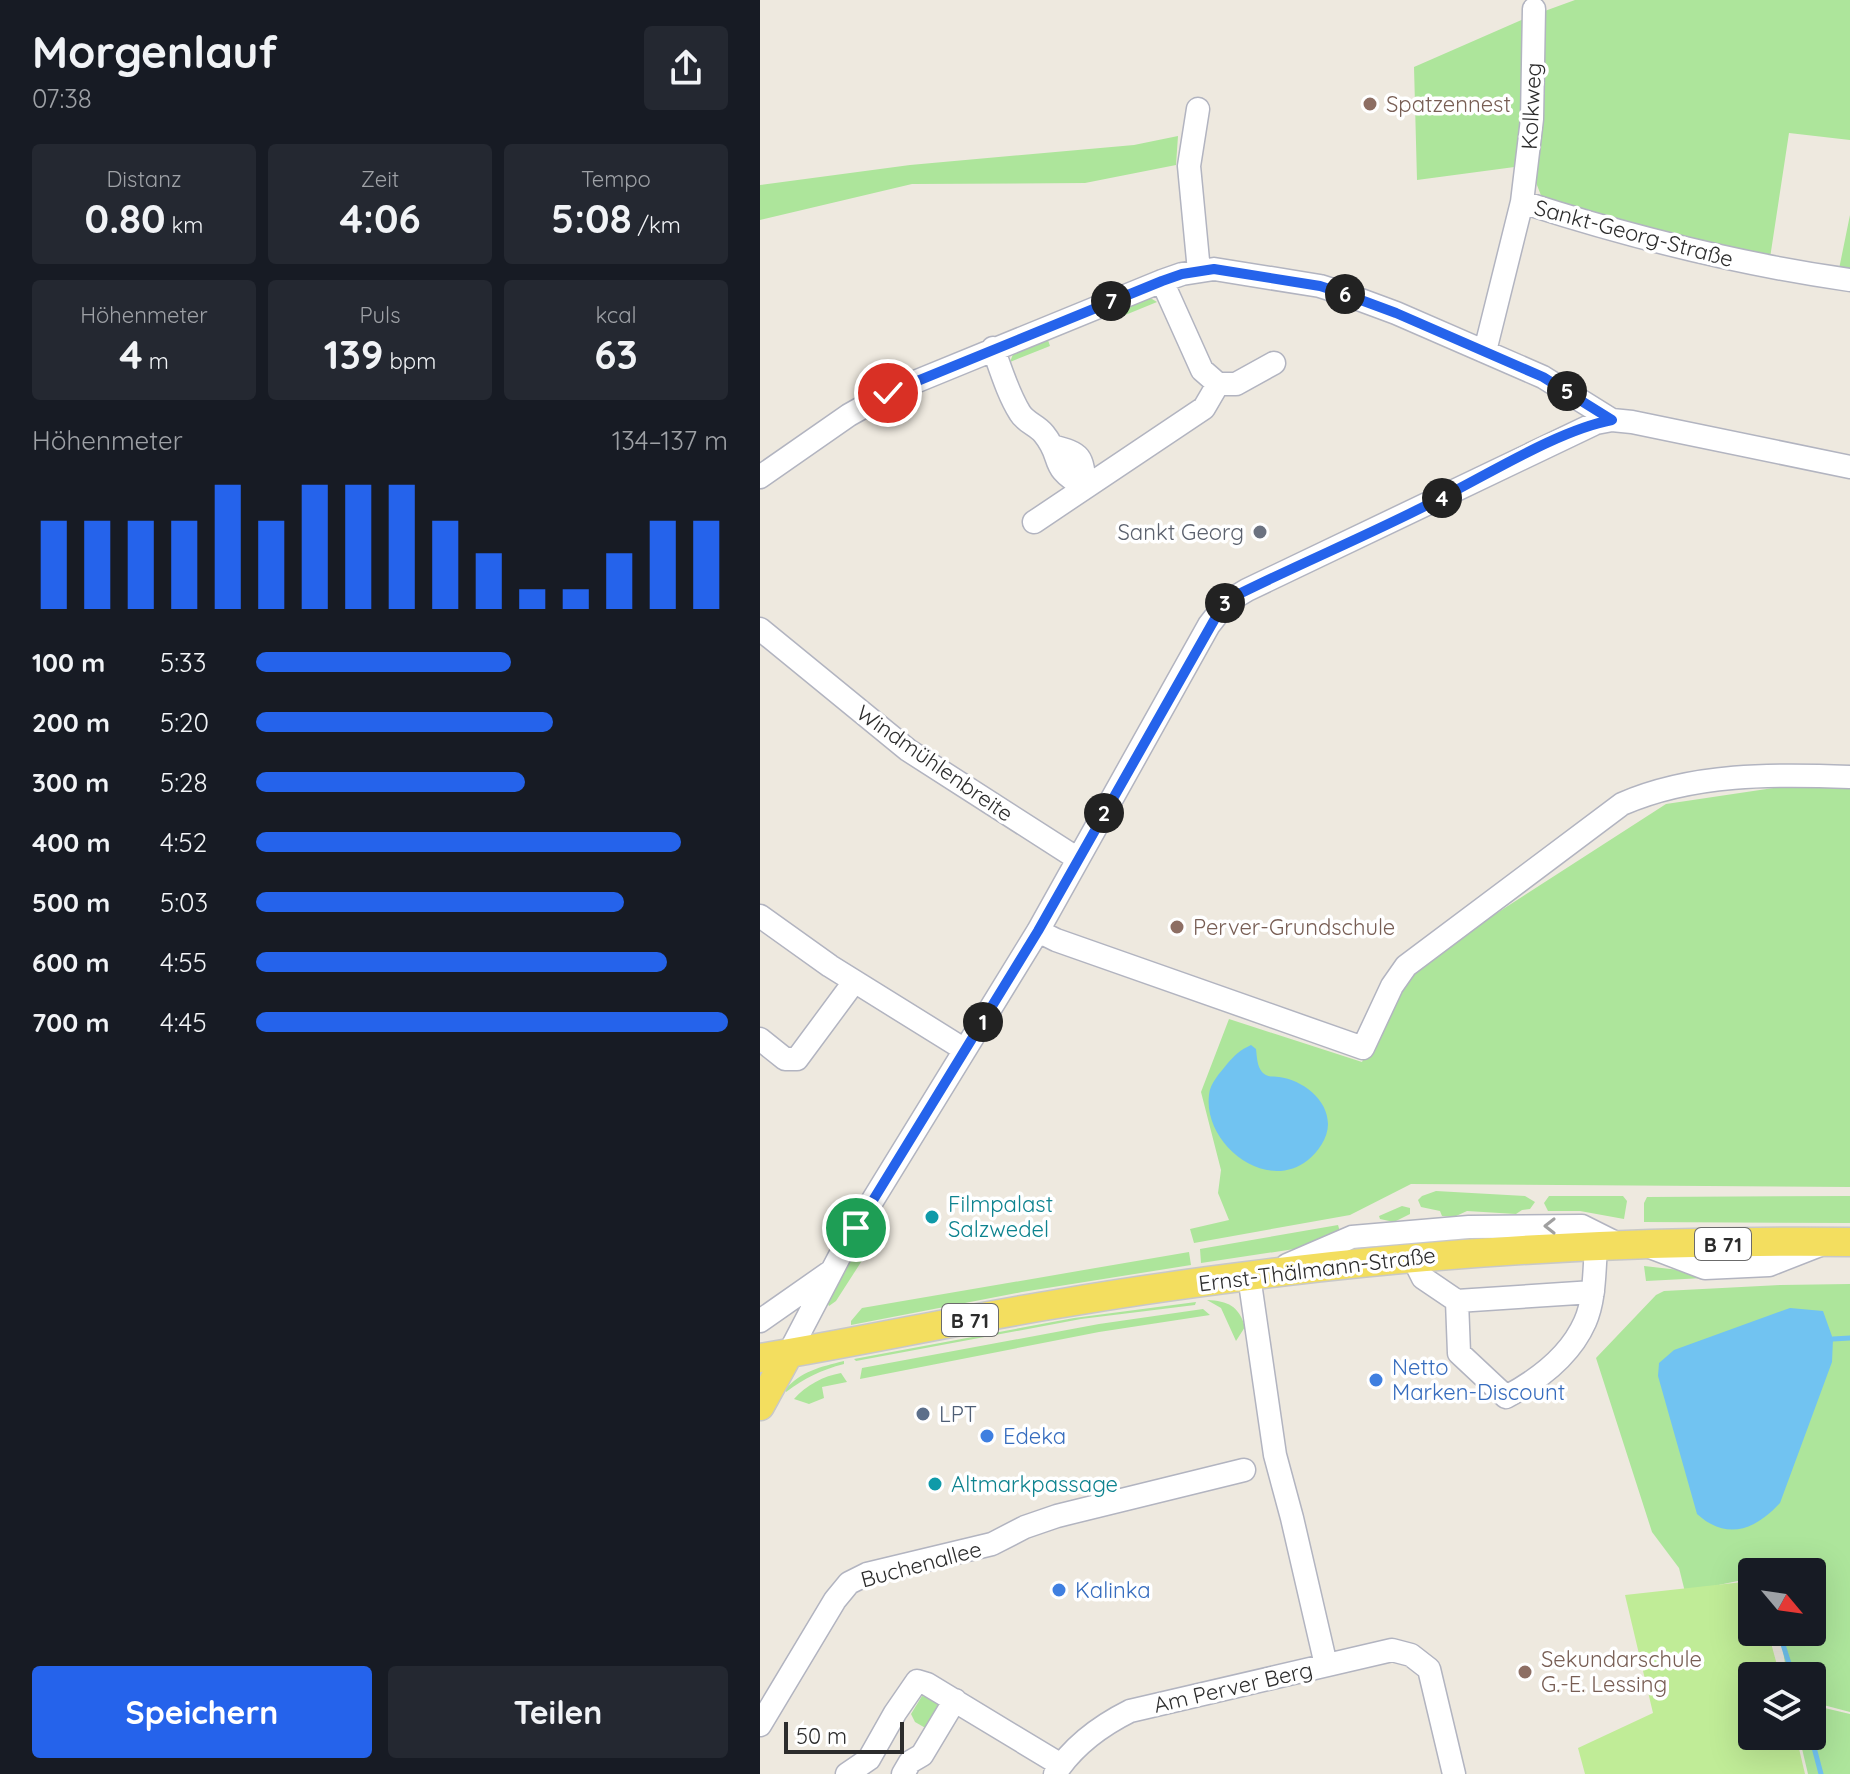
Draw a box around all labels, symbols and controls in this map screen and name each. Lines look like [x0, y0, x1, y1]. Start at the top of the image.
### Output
text: Morgenlauf [32, 24, 277, 79]
button: share [644, 26, 728, 110]
street label: Kolkweg [1515, 62, 1547, 150]
text: 07:38 [32, 82, 92, 115]
place label: Spatzennest [1386, 90, 1511, 118]
marker: Spatzennest [1361, 95, 1379, 113]
text: Distanz [107, 165, 181, 193]
text: Zeit [361, 165, 399, 193]
text: Tempo [581, 165, 651, 193]
text: 0.80 [85, 193, 166, 243]
text: 4:06 [339, 193, 421, 243]
text: 5:08 [551, 193, 632, 243]
street label: Sankt-Georg-Straße [1531, 193, 1737, 273]
text: km [166, 211, 203, 239]
text: /km [632, 211, 681, 239]
pin: 6 [1325, 274, 1365, 314]
text: 6 [1339, 280, 1351, 308]
pin: 7 [1091, 281, 1131, 321]
text: 7 [1105, 287, 1117, 315]
text: Höhenmeter [80, 301, 208, 329]
text: Puls [360, 301, 400, 329]
text: kcal [595, 301, 637, 329]
text: 4 [119, 329, 143, 379]
text: 139 [324, 329, 384, 379]
text: 63 [594, 329, 638, 379]
text: m [143, 347, 169, 375]
text: bpm [384, 347, 436, 375]
pin [854, 359, 922, 427]
icon: check [866, 371, 910, 415]
pin: 5 [1547, 371, 1587, 411]
text: 5 [1561, 377, 1573, 405]
text: Höhenmeter [32, 424, 183, 457]
text: 134–137 m [612, 424, 728, 457]
pin: 4 [1422, 478, 1462, 518]
text: 4 [1436, 484, 1448, 512]
place label: Sankt Georg [1117, 518, 1244, 546]
marker: Sankt Georg [1251, 523, 1269, 541]
pin: 3 [1205, 583, 1245, 623]
text: 3 [1219, 589, 1231, 617]
text: 100 m [32, 646, 105, 679]
text: 5:33 [160, 646, 206, 679]
street label: Windmühlenbreite [851, 698, 1019, 828]
text: 200 m [32, 706, 110, 739]
text: 5:20 [160, 706, 209, 739]
text: 300 m [32, 766, 109, 799]
text: 5:28 [160, 766, 207, 799]
pin: 2 [1084, 793, 1124, 833]
text: 2 [1098, 799, 1110, 827]
text: 400 m [32, 826, 110, 859]
text: 4:52 [160, 826, 207, 859]
text: 500 m [32, 886, 110, 919]
text: 5:03 [160, 886, 208, 919]
place label: Perver-Grundschule [1193, 913, 1395, 941]
marker: Perver-Grundschule [1168, 918, 1186, 936]
text: 600 m [32, 946, 110, 979]
text: 4:55 [160, 946, 207, 979]
pin: 1 [963, 1002, 1003, 1042]
text: 700 m [32, 1006, 109, 1039]
text: 4:45 [160, 1006, 207, 1039]
text: 1 [979, 1008, 987, 1036]
place label: Filmpalast Salzwedel [948, 1190, 1053, 1243]
pin [822, 1194, 890, 1262]
icon: arrive [834, 1206, 878, 1250]
marker: Filmpalast Salzwedel [923, 1208, 941, 1226]
one-way arrow [1543, 1217, 1556, 1235]
road number: B 71 [1695, 1228, 1751, 1260]
street label: Ernst-Thälmann-Straße [1197, 1241, 1437, 1297]
road number: B 71 [942, 1304, 998, 1336]
place label: Netto Marken-Discount [1392, 1353, 1565, 1406]
marker: Netto Marken-Discount [1367, 1371, 1385, 1389]
place label: LPT [939, 1400, 977, 1428]
marker: LPT [914, 1405, 932, 1423]
place label: Edeka [1003, 1422, 1066, 1450]
marker: Edeka [978, 1427, 996, 1445]
place label: Altmarkpassage [951, 1470, 1118, 1498]
marker: Altmarkpassage [926, 1475, 944, 1493]
street label: Buchenallee [857, 1534, 985, 1594]
north arrow [1738, 1558, 1826, 1646]
map controls [1738, 1558, 1826, 1750]
place label: Kalinka [1075, 1576, 1151, 1604]
marker: Kalinka [1050, 1581, 1068, 1599]
place label: Sekundarschule G.-E. Lessing [1541, 1645, 1702, 1698]
street label: Am Perver Berg [1151, 1655, 1315, 1719]
button: layers [1738, 1662, 1826, 1750]
marker: Sekundarschule G.-E. Lessing [1516, 1663, 1534, 1681]
button: Speichern [32, 1666, 372, 1758]
button: Teilen [388, 1666, 728, 1758]
scale bar [784, 1718, 904, 1754]
text: 50 m [796, 1722, 847, 1750]

